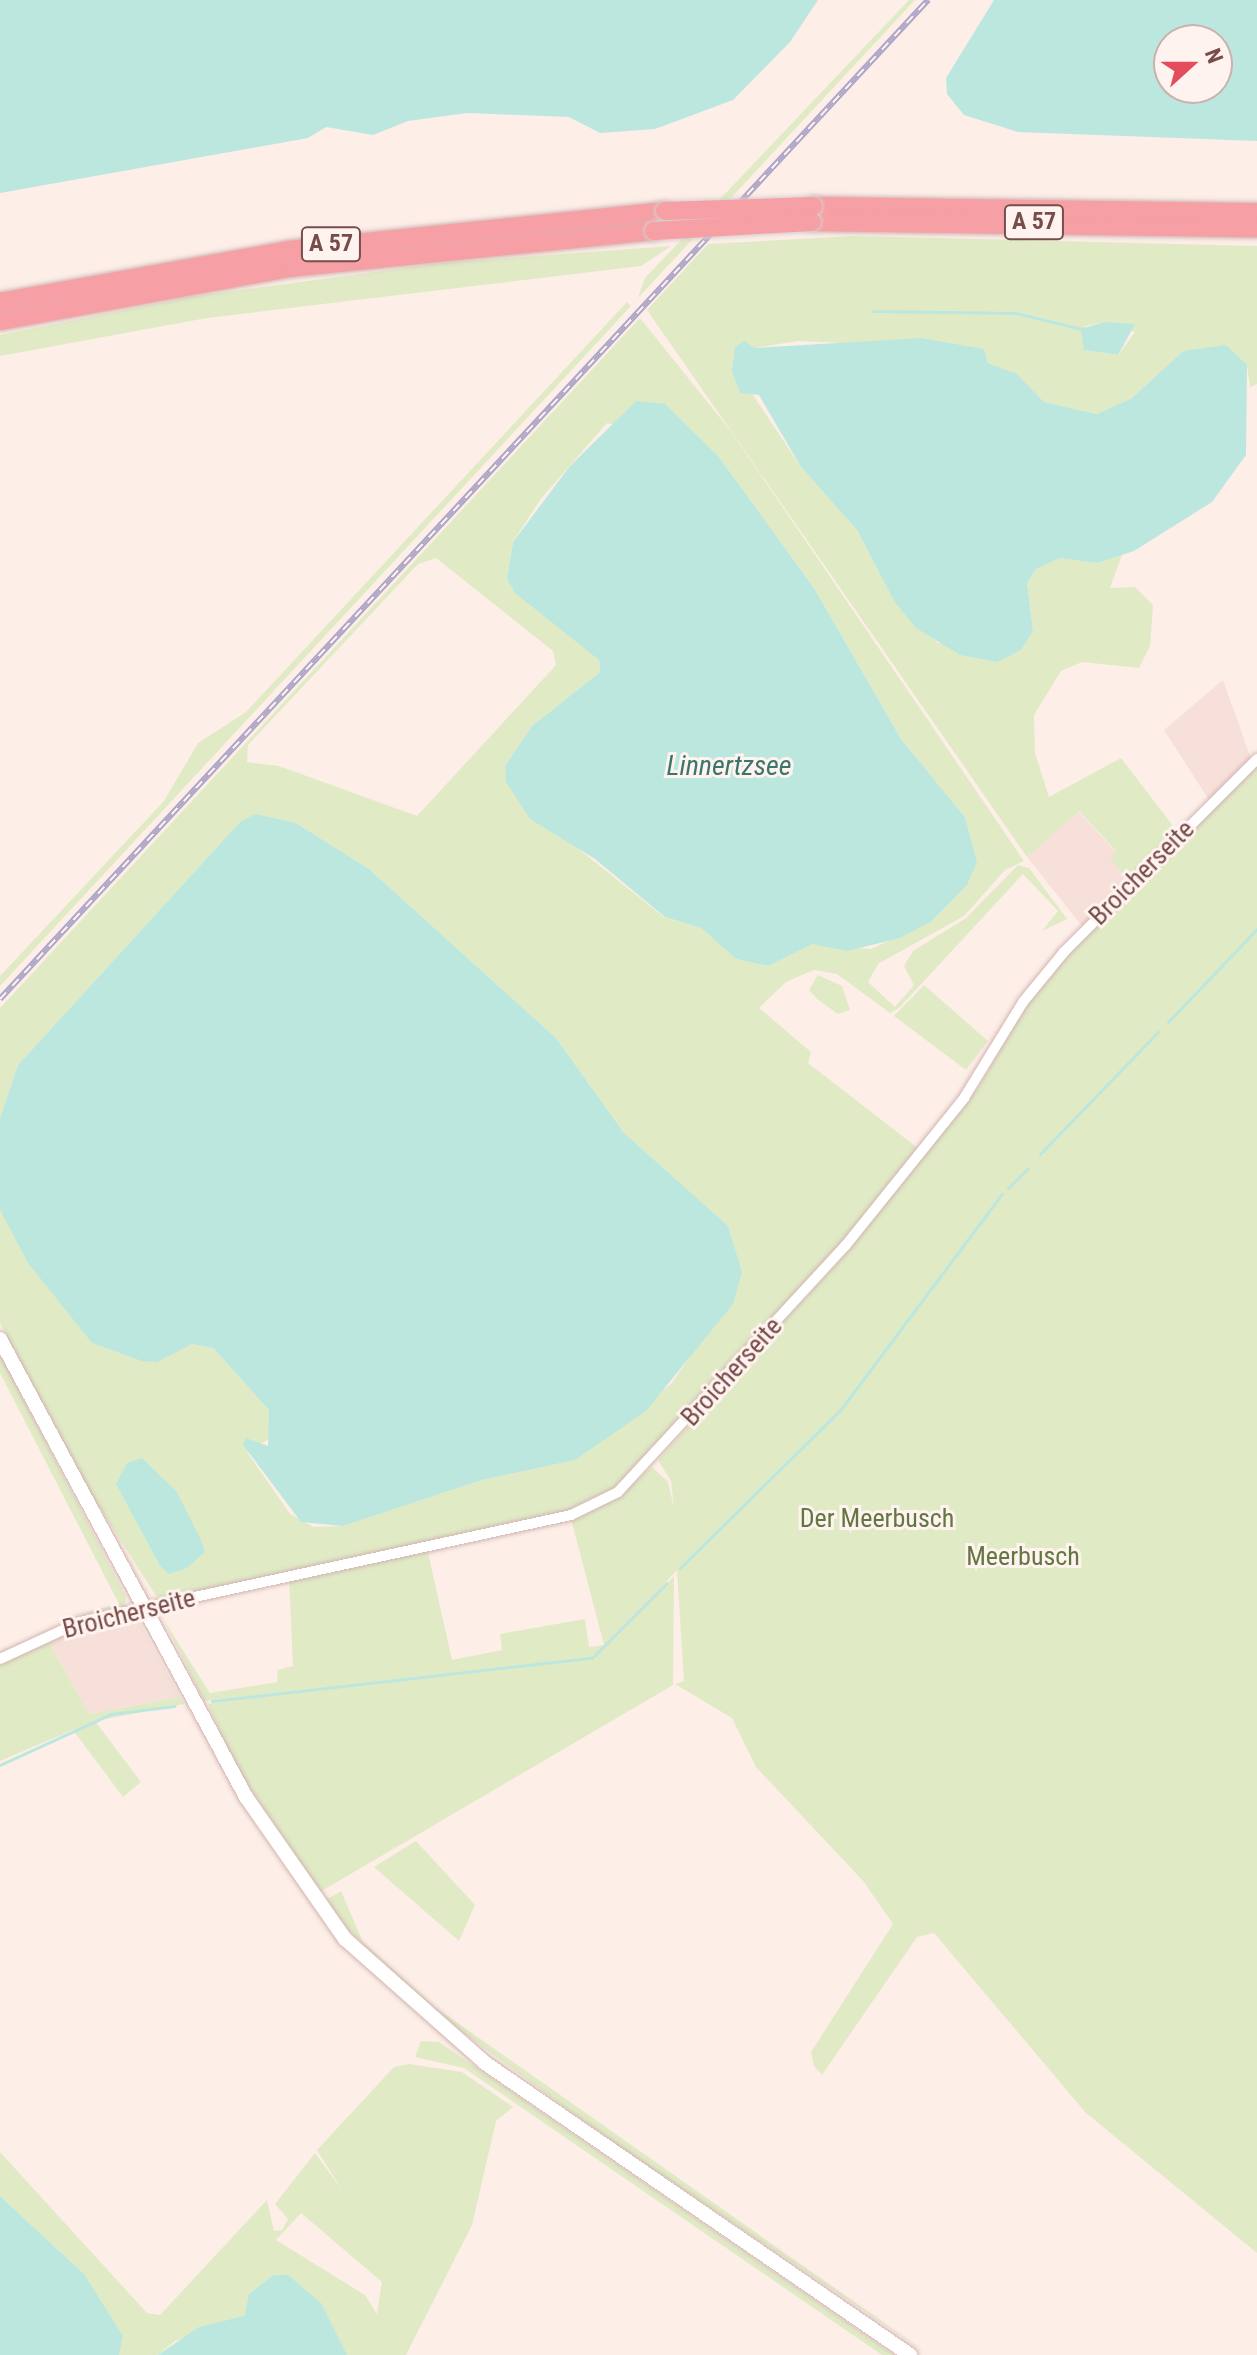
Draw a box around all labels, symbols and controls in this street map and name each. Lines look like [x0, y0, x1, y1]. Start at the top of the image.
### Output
north arrow [1153, 24, 1233, 104]
text: N [1200, 45, 1228, 67]
road number: A 57 [1002, 202, 1066, 242]
road number: A 57 [299, 224, 363, 264]
water label: Linnertzsee [667, 749, 791, 783]
street label: Broicherseite [1083, 814, 1201, 932]
street label: Broicherseite [675, 1311, 789, 1433]
park label: Der Meerbusch [800, 1503, 954, 1535]
park label: Meerbusch [966, 1541, 1080, 1573]
street label: Broicherseite [60, 1582, 198, 1646]

